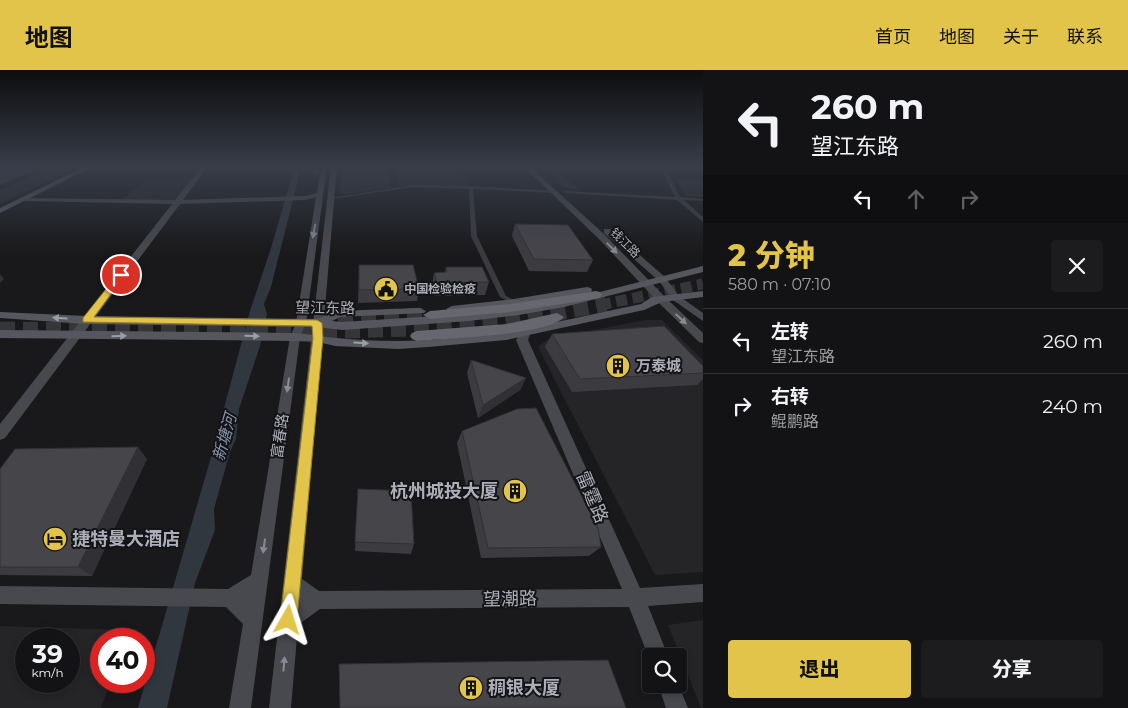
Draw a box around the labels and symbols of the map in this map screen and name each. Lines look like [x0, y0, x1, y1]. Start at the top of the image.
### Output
one-way arrow [309, 223, 317, 239]
street label: 钱江路 [607, 225, 643, 261]
one-way arrow [606, 242, 618, 254]
pin [100, 254, 142, 296]
public building icon: 中国检验检疫 [373, 276, 399, 302]
place label: 中国检验检疫 [404, 281, 476, 296]
street label: 望江东路 [295, 297, 355, 318]
one-way arrow [51, 314, 67, 322]
one-way arrow [675, 314, 688, 325]
one-way arrow [111, 331, 127, 339]
one-way arrow [244, 332, 260, 340]
one-way arrow [353, 340, 369, 348]
building icon: 万泰城 [605, 353, 631, 379]
place label: 万泰城 [636, 356, 681, 375]
one-way arrow [284, 378, 292, 394]
water label: 新塘河 [209, 409, 241, 463]
street label: 富春路 [267, 412, 292, 460]
street label: 雷霆路 [571, 468, 613, 526]
building icon: 杭州城投大厦 [502, 478, 528, 504]
place label: 杭州城投大厦 [390, 480, 498, 502]
hotel icon: 捷特曼大酒店 [42, 526, 68, 552]
place label: 捷特曼大酒店 [72, 528, 180, 550]
one-way arrow [260, 538, 268, 554]
street label: 望潮路 [483, 588, 537, 610]
position arrow [261, 593, 313, 645]
speed limit sign: 40 [90, 628, 155, 693]
one-way arrow [281, 656, 289, 672]
building icon: 稠银大厦 [458, 675, 484, 701]
place label: 稠银大厦 [488, 677, 560, 699]

